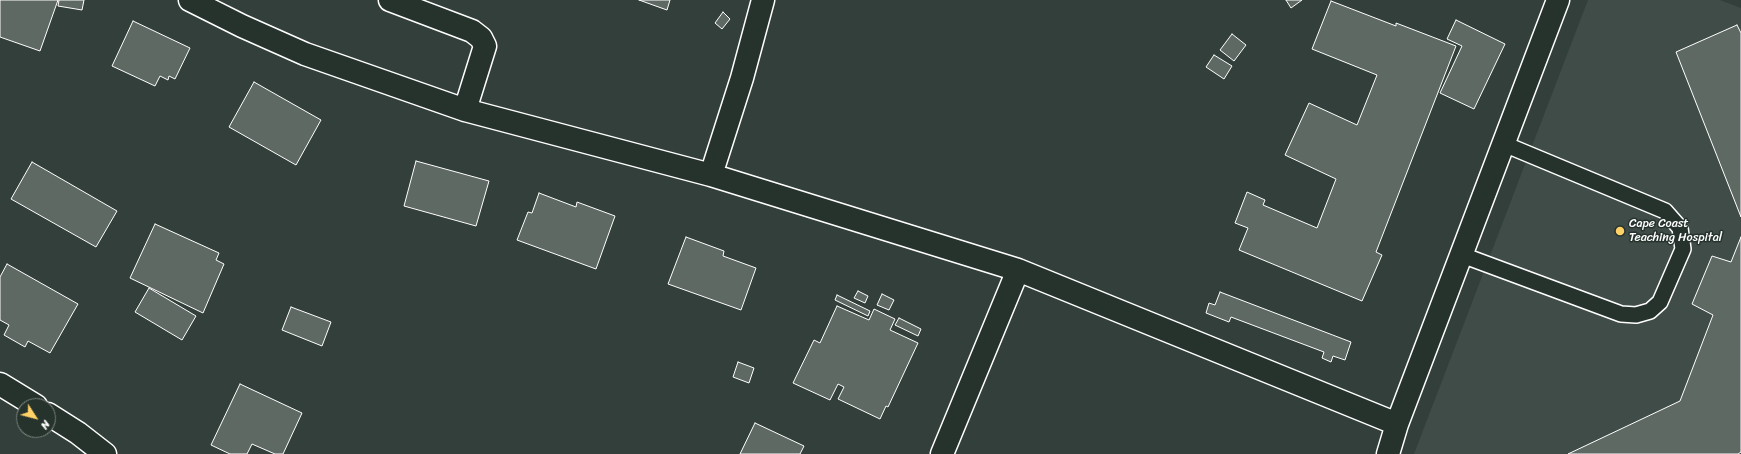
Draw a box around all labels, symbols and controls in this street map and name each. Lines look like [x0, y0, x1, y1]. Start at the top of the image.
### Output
place label: Cape Coast Teaching Hospital [1629, 217, 1722, 245]
marker: Cape Coast Teaching Hospital [1614, 225, 1626, 237]
north arrow [16, 398, 56, 438]
text: N [35, 416, 55, 433]

